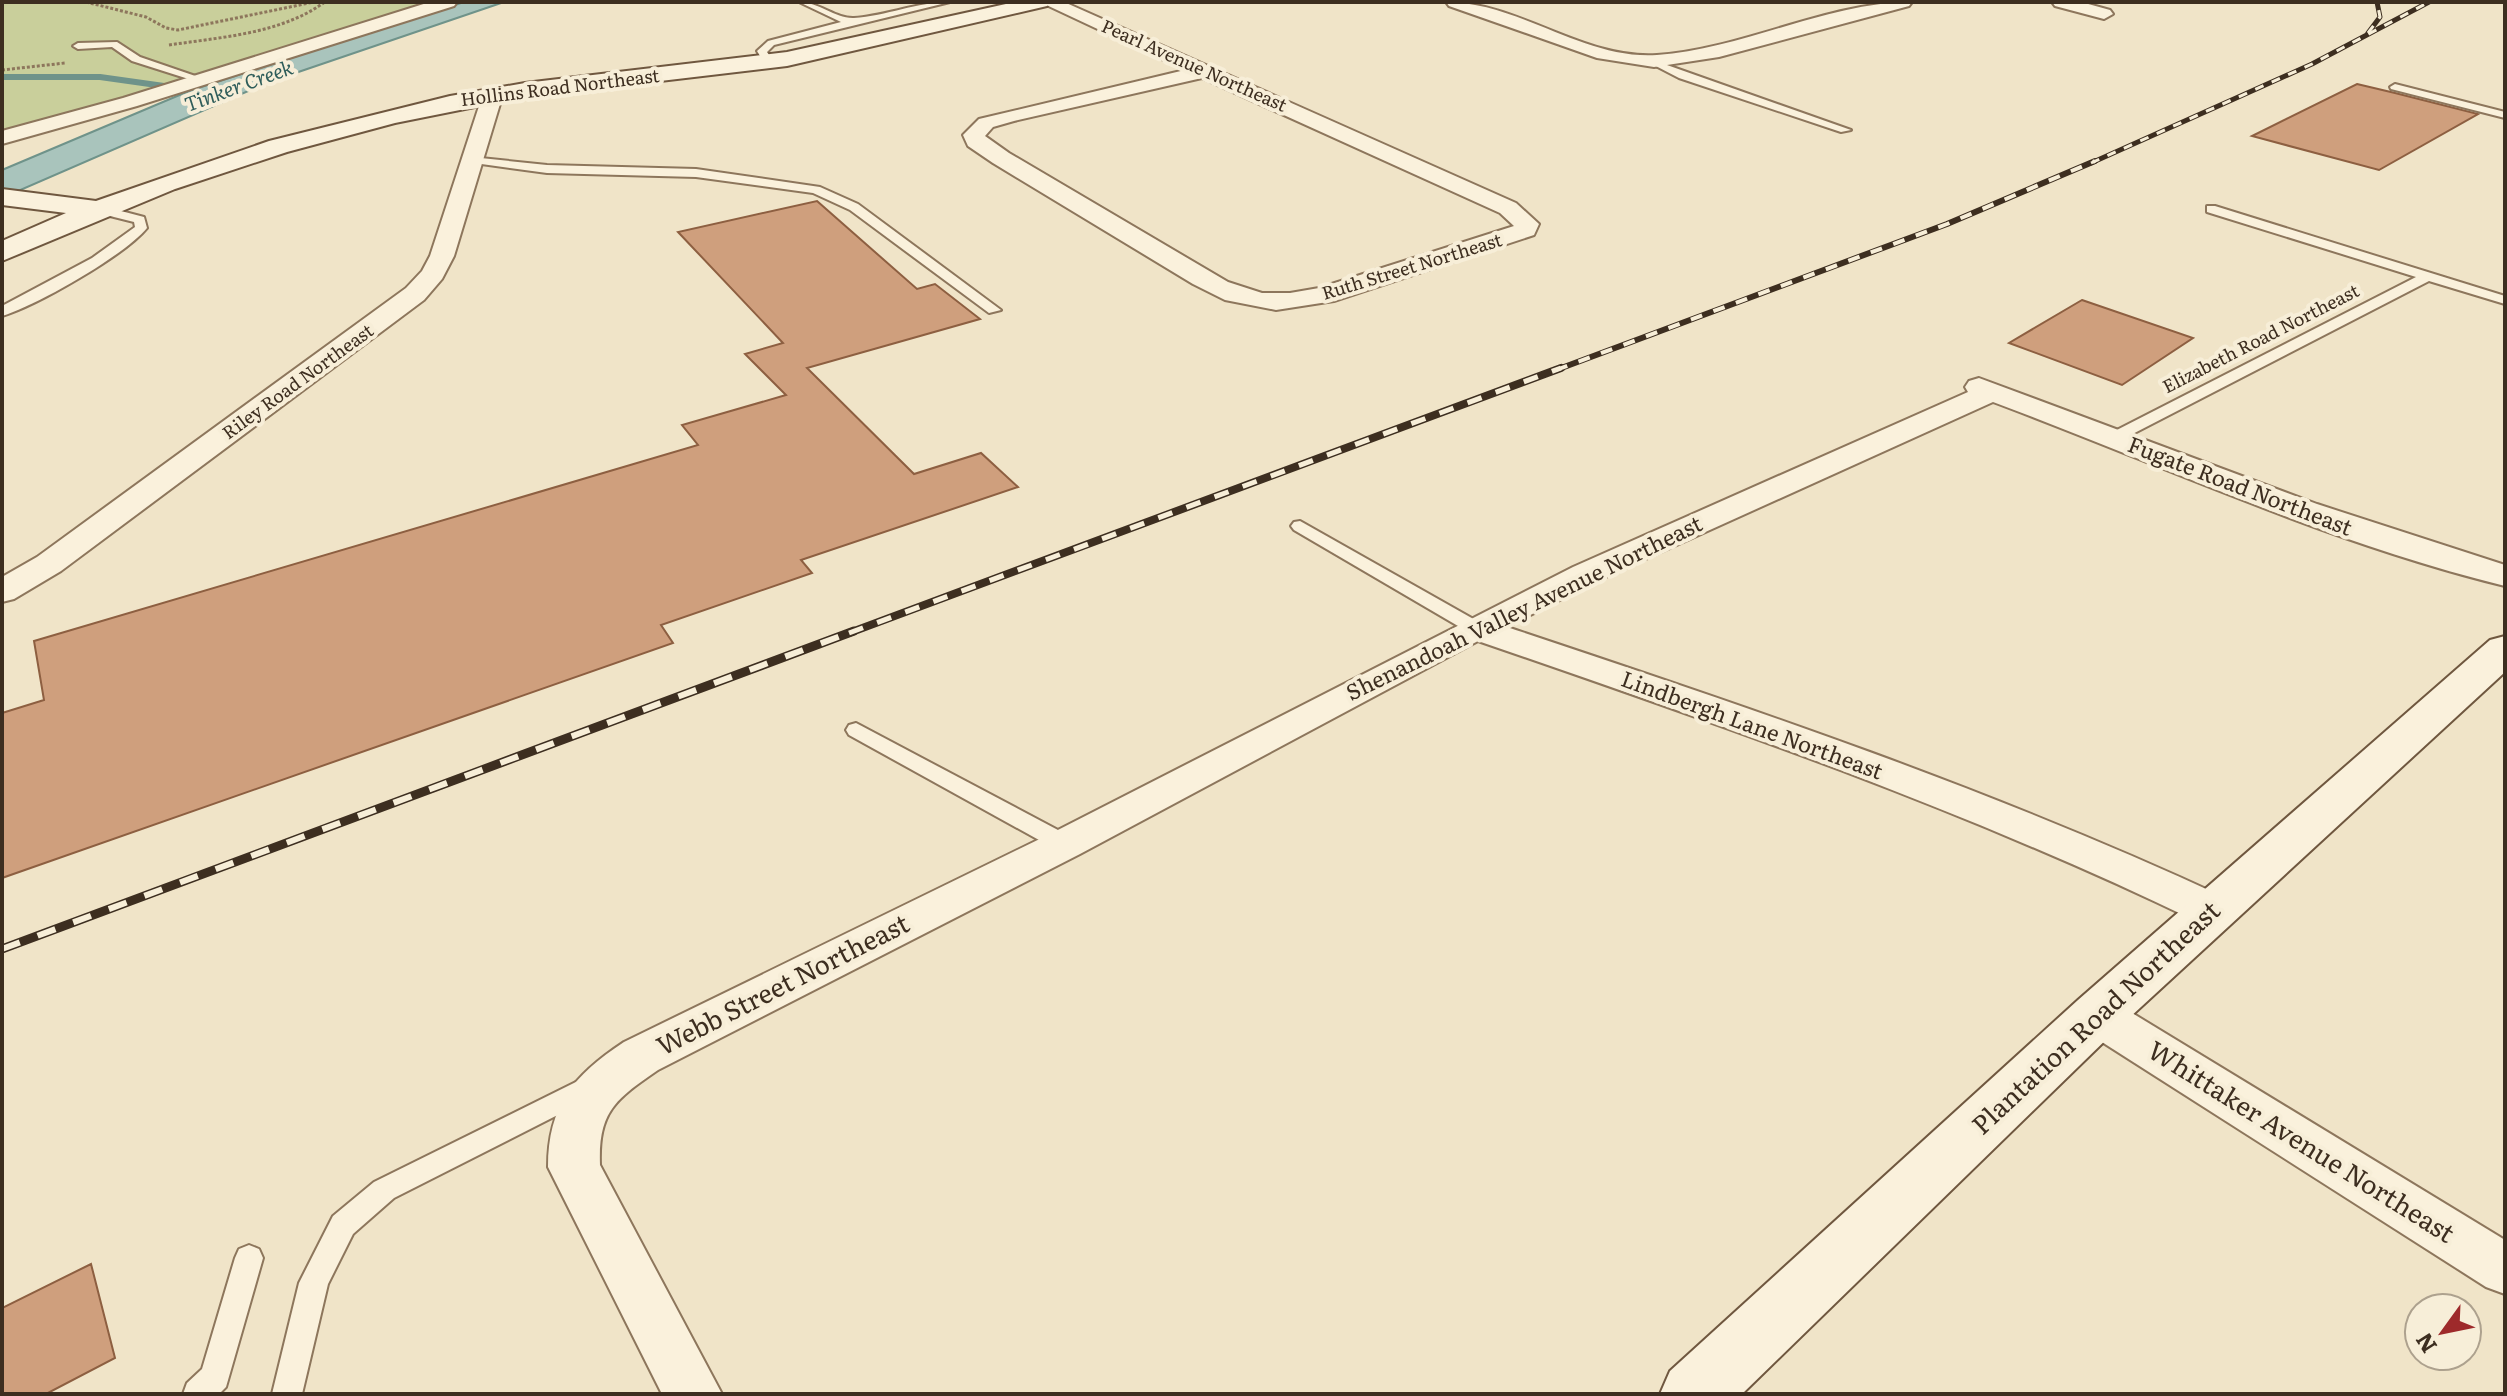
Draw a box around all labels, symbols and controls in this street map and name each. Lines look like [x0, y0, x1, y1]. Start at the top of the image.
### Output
street label: Pearl Avenue Northeast [1098, 12, 1292, 118]
water label: Tinker Creek [180, 51, 297, 118]
street label: Hollins Road Northeast [459, 61, 662, 112]
street label: Ruth Street Northeast [1318, 225, 1506, 306]
street label: Elizabeth Road Northeast [2157, 276, 2364, 399]
street label: Riley Road Northeast [216, 316, 379, 445]
street label: Fugate Road Northeast [2124, 427, 2358, 543]
street label: Shenandoah Valley Avenue Northeast [1340, 506, 1707, 708]
street label: Lindbergh Lane Northeast [1617, 661, 1888, 786]
street label: Plantation Road Northeast [1961, 890, 2228, 1142]
street label: Webb Street Northeast [649, 902, 915, 1063]
street label: Whittaker Avenue Northeast [2141, 1029, 2464, 1251]
north arrow [2403, 1292, 2483, 1372]
text: N [2406, 1327, 2444, 1360]

